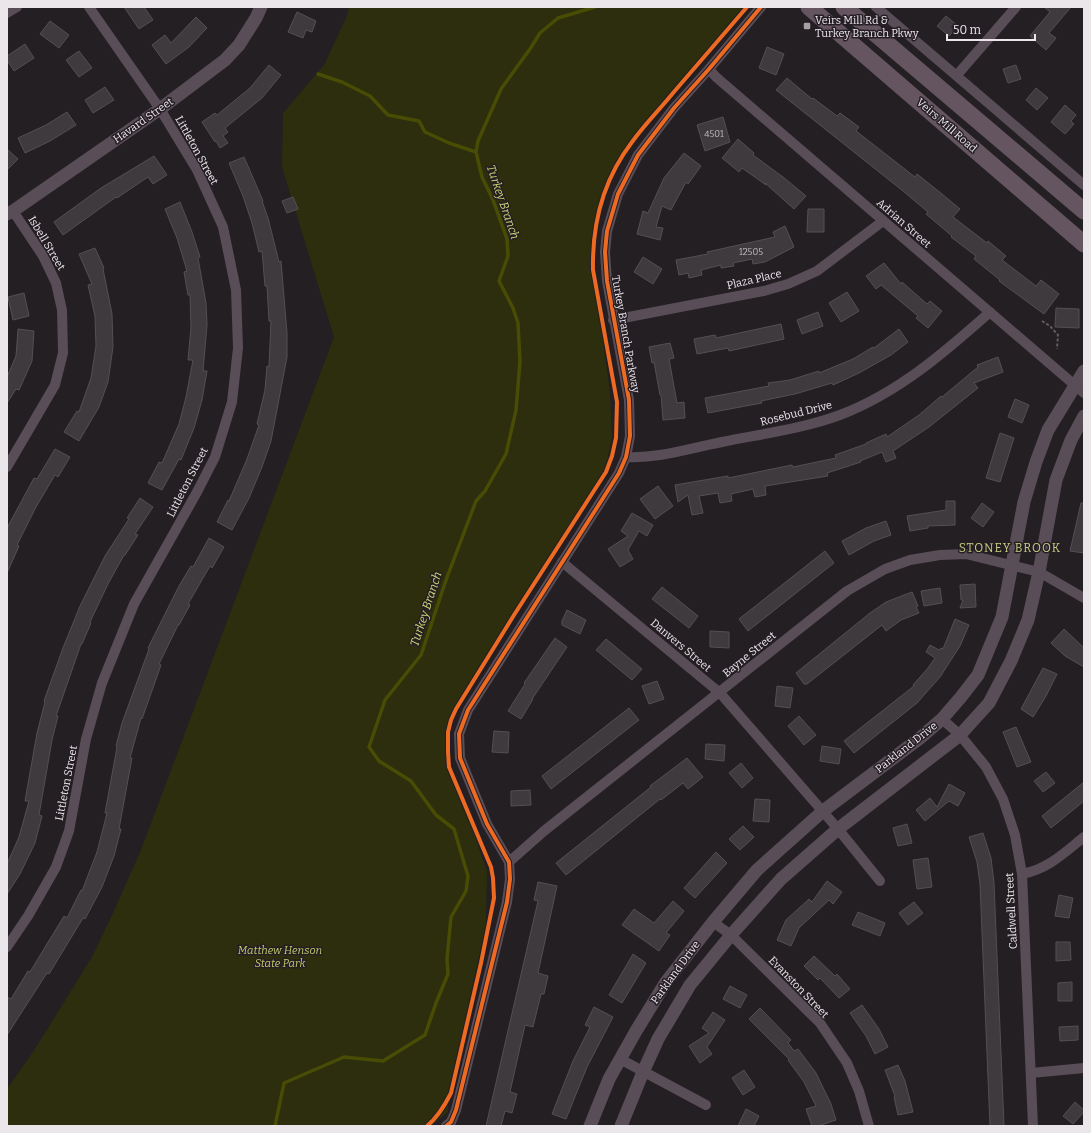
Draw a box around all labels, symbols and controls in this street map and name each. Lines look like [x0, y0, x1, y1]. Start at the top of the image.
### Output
place label: Veirs Mill Rd & Turkey Branch Pkwy [815, 14, 919, 40]
scale bar [947, 16, 1035, 42]
marker: Veirs Mill Rd & Turkey Branch Pkwy [802, 21, 812, 31]
text: 50 m [953, 23, 982, 37]
street label: Havard Street [111, 95, 176, 146]
street label: Veirs Mill Road [914, 96, 980, 155]
street label: Littleton Street [172, 114, 221, 187]
house number: 4501 [704, 129, 724, 139]
water label: Turkey Branch [484, 163, 522, 241]
street label: Adrian Street [874, 196, 934, 251]
street label: Isbell Street [25, 214, 68, 273]
house number: 12505 [739, 247, 763, 257]
street label: Plaza Place [725, 267, 783, 292]
street label: Turkey Branch Parkway [609, 274, 642, 394]
street label: Rosebud Drive [759, 398, 833, 429]
street label: Littleton Street [164, 445, 211, 519]
district label: STONEY BROOK [959, 541, 1061, 555]
water label: Turkey Branch [407, 570, 445, 648]
street label: Danvers Street [648, 616, 714, 675]
street label: Bayne Street [720, 629, 778, 680]
street label: Parkland Drive [873, 719, 940, 776]
street label: Littleton Street [53, 744, 80, 822]
street label: Caldwell Street [1003, 872, 1020, 950]
street label: Parkland Drive [648, 938, 703, 1006]
park label: Matthew Henson State Park [238, 944, 323, 970]
street label: Evanston Street [766, 954, 831, 1021]

